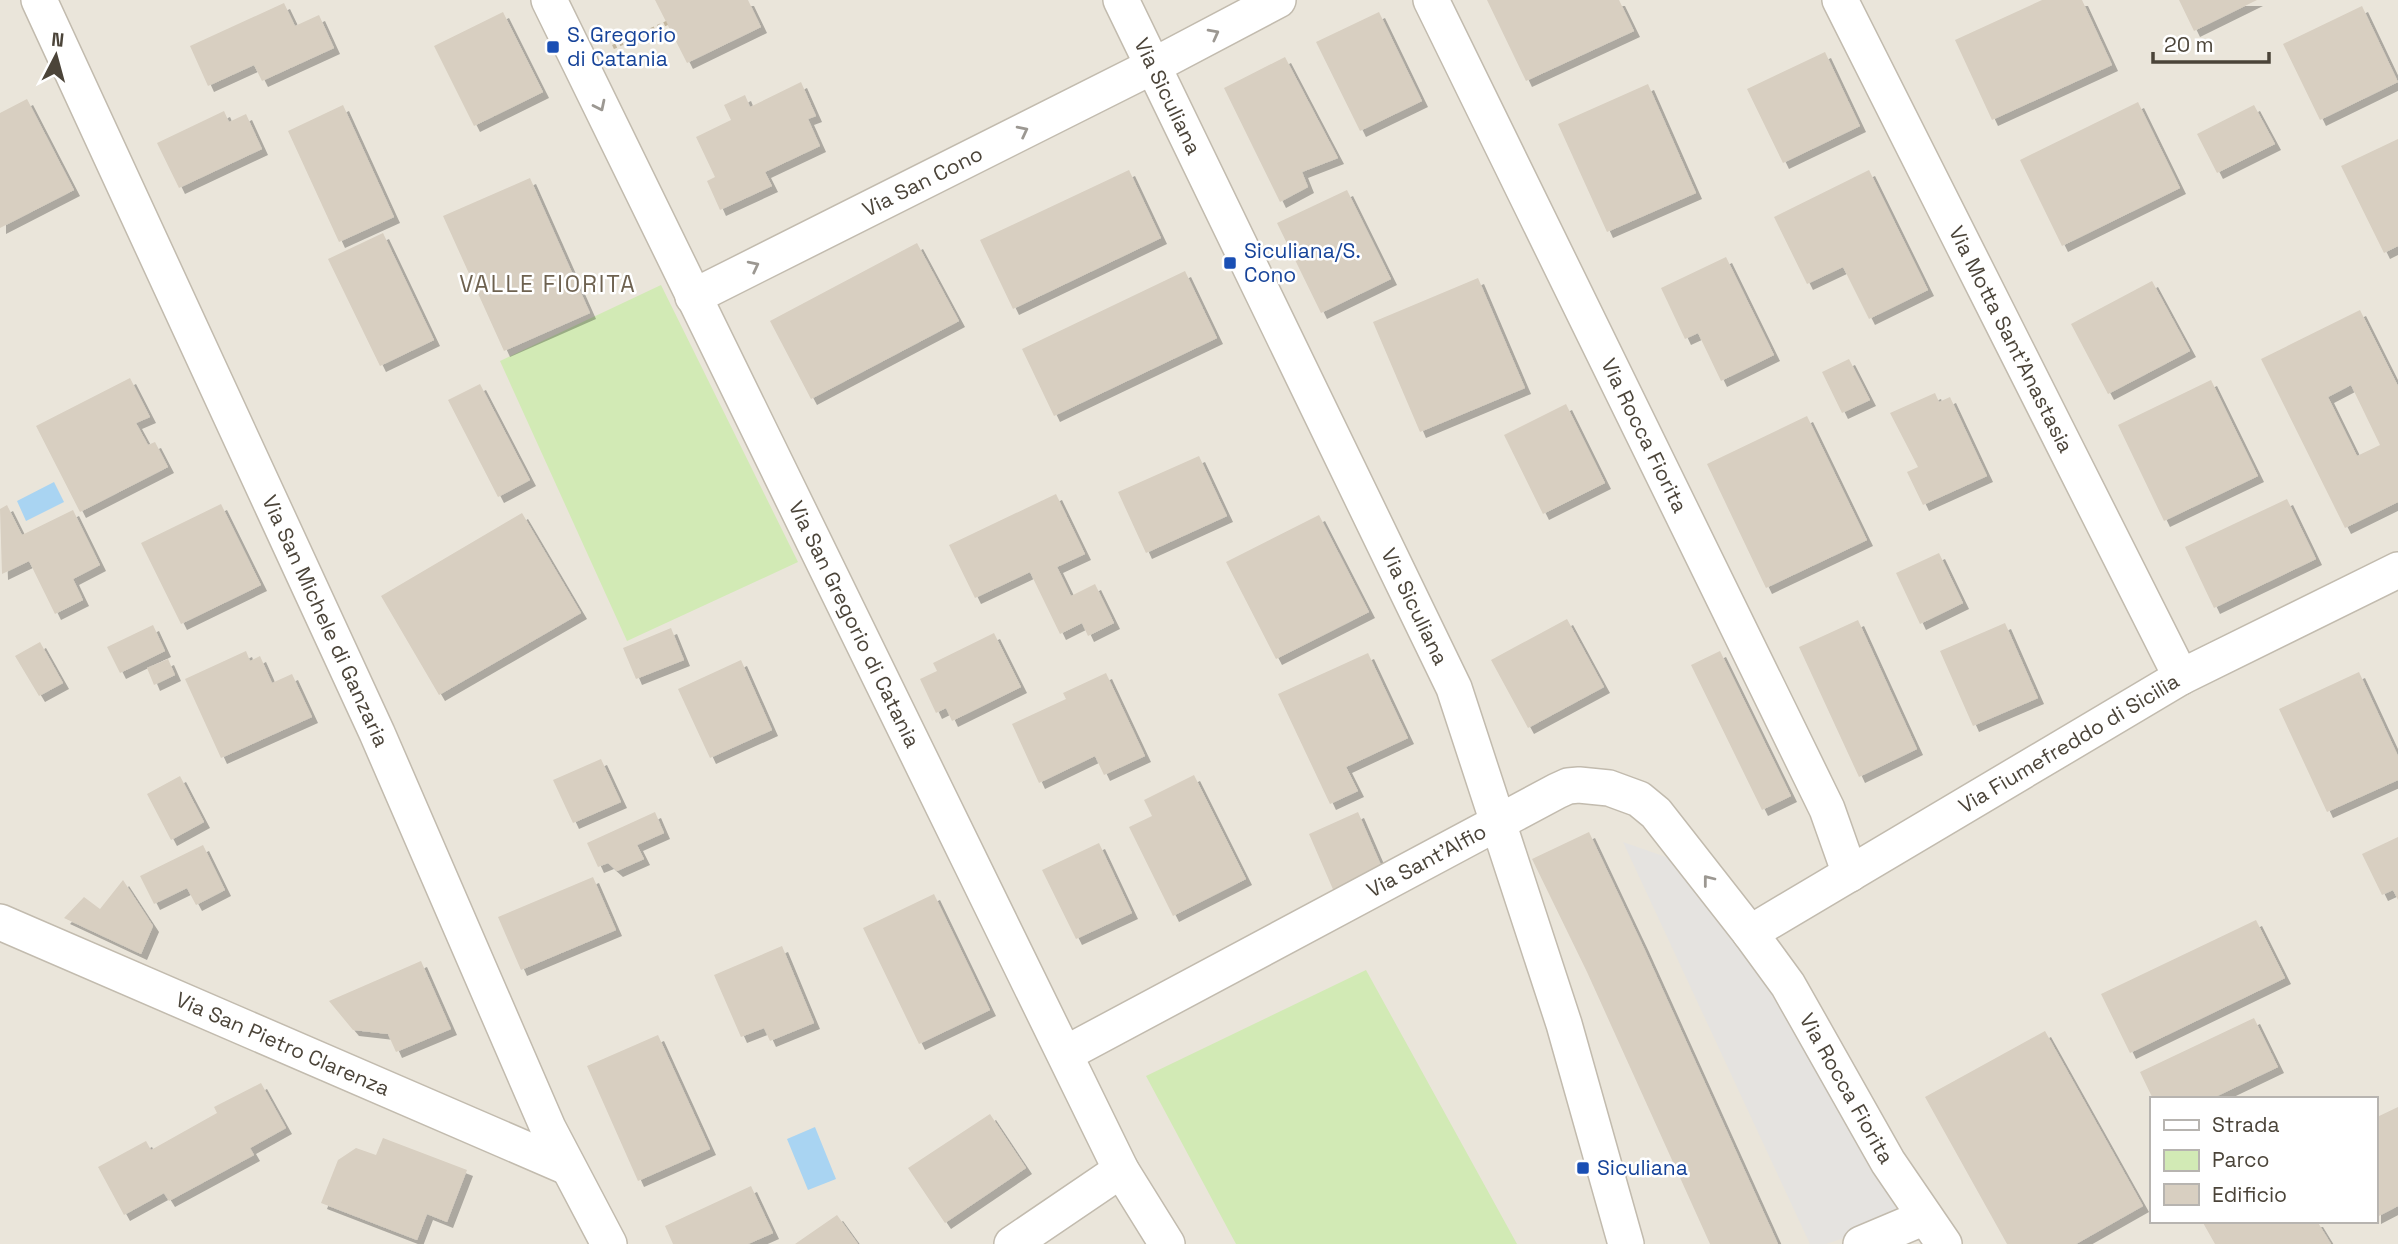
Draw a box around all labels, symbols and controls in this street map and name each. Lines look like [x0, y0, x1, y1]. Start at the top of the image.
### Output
north arrow [21, 21, 91, 91]
place label: S. Gregorio di Catania [567, 21, 676, 72]
scale bar [2153, 21, 2268, 65]
text: N [50, 26, 65, 53]
one-way arrow [1207, 29, 1219, 42]
text: 20 m [2164, 31, 2214, 58]
street label: Via Siculiana [1128, 33, 1208, 159]
marker: S. Gregorio di Catania [545, 39, 561, 55]
one-way arrow [592, 99, 606, 111]
one-way arrow [1016, 126, 1028, 140]
street label: Via San Cono [858, 140, 987, 223]
street label: Via Motta Sant'Anastasia [1943, 221, 2080, 457]
place label: Siculiana/S. Cono [1244, 237, 1361, 288]
marker: Siculiana/S. Cono [1222, 255, 1238, 271]
one-way arrow [747, 261, 759, 275]
district label: VALLE FIORITA [459, 269, 637, 299]
street label: Via Rocca Fiorita [1595, 354, 1694, 517]
street label: Via San Michele di Ganzaria [256, 491, 395, 751]
street label: Via San Gregorio di Catania [783, 496, 926, 752]
street label: Via Siculiana [1375, 544, 1455, 669]
street label: Via Fiumefreddo di Sicilia [1953, 667, 2184, 819]
street label: Via Sant'Alfio [1362, 817, 1491, 903]
one-way arrow [1703, 875, 1716, 887]
street label: Via San Pietro Clarenza [172, 986, 394, 1102]
street label: Via Rocca Fiorita [1794, 1008, 1900, 1168]
legend [2150, 1097, 2377, 1223]
text: Strada [2212, 1111, 2279, 1138]
text: Parco [2212, 1146, 2270, 1173]
place label: Siculiana [1597, 1154, 1688, 1181]
marker: Siculiana [1575, 1160, 1591, 1176]
text: Edificio [2212, 1181, 2287, 1208]

